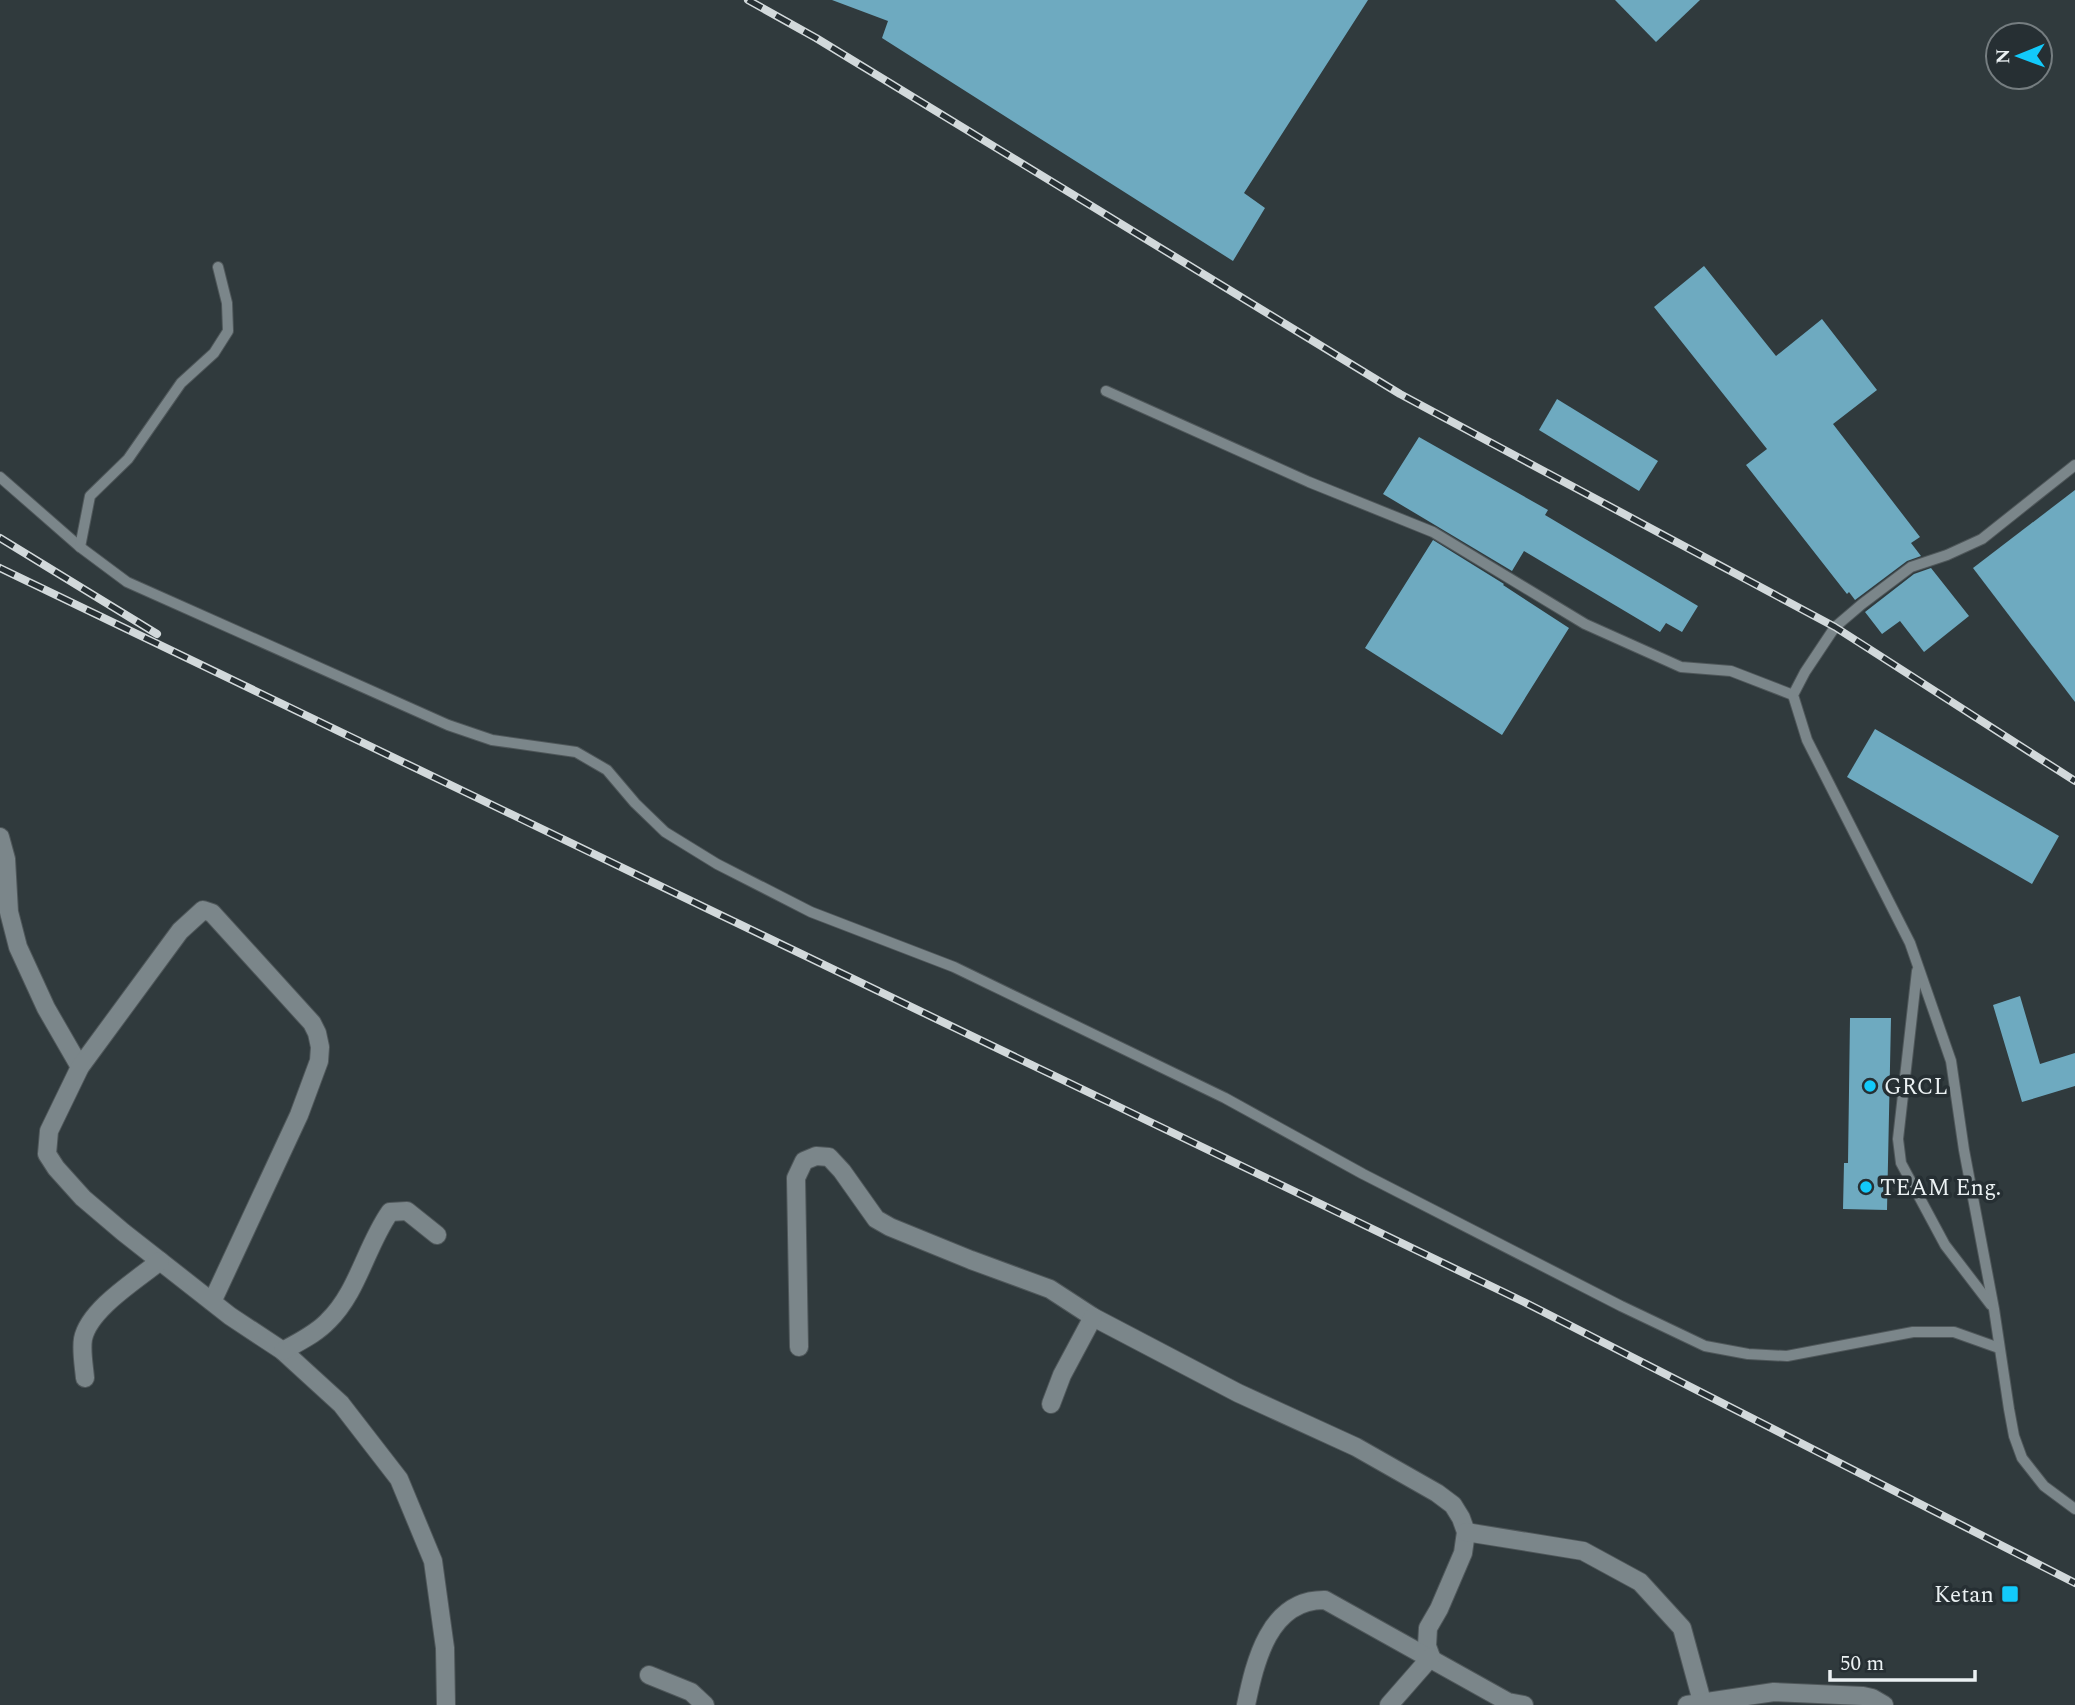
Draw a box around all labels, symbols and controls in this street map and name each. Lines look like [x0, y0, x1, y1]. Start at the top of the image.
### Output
north arrow [1984, 21, 2054, 91]
text: N [1989, 48, 2018, 64]
place label: GRCL [1884, 1070, 1948, 1105]
marker: GRCL [1862, 1078, 1878, 1094]
place label: TEAM Eng. [1880, 1171, 2001, 1206]
marker: TEAM Eng. [1858, 1179, 1874, 1195]
place label: Ketan [1934, 1578, 1994, 1613]
marker: Ketan [2000, 1584, 2020, 1604]
scale bar [1830, 1638, 1975, 1682]
text: 50 m [1840, 1648, 1884, 1680]

